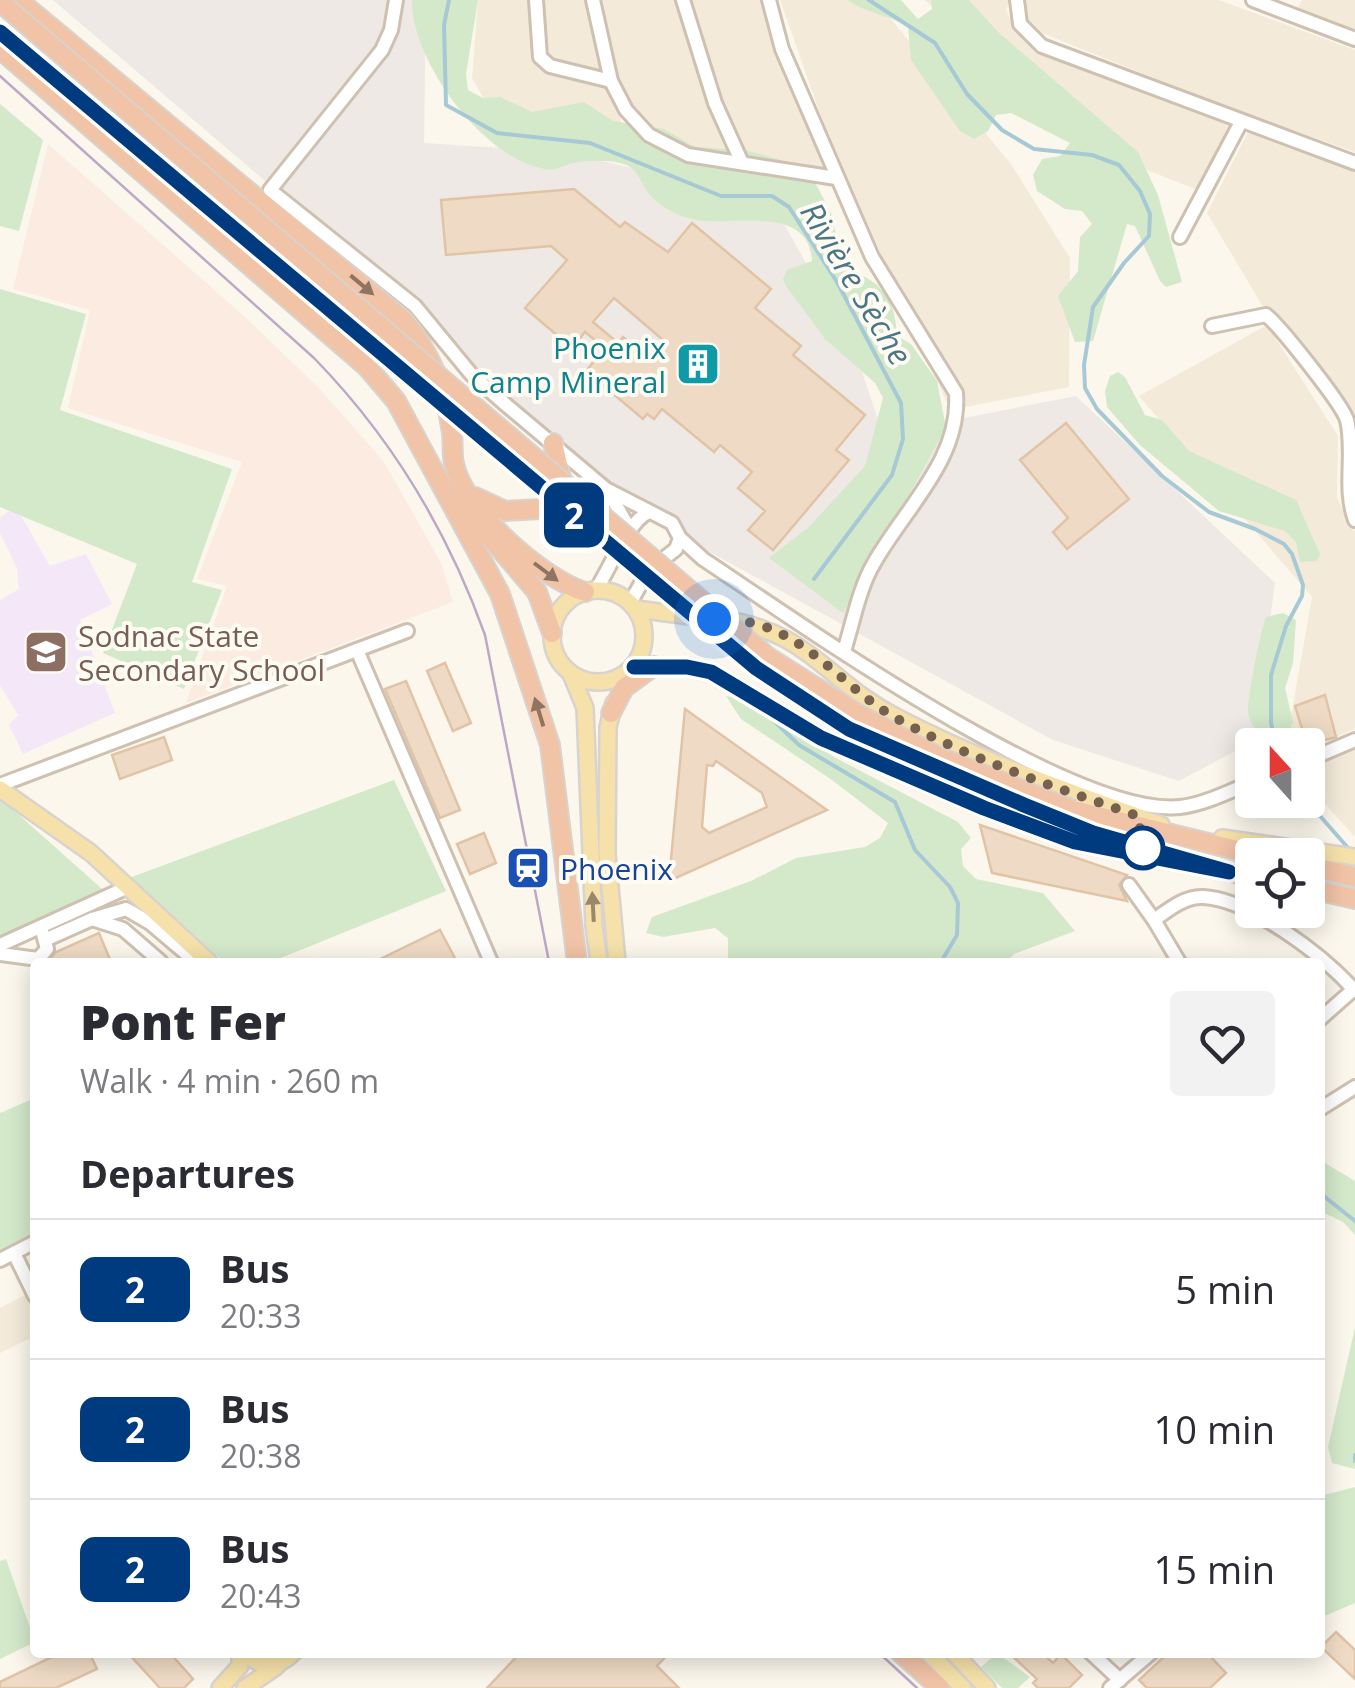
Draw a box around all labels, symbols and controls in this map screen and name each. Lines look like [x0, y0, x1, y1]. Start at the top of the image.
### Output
water label: Rivière Sèche [791, 194, 923, 372]
one-way arrow [349, 274, 374, 296]
place label: Phoenix Camp Mineral [470, 327, 666, 402]
building icon: Phoenix Camp Mineral [675, 341, 721, 387]
line badge: 2 [542, 482, 606, 548]
text: 2 [564, 492, 584, 539]
one-way arrow [533, 562, 559, 582]
your location [689, 594, 739, 644]
place label: Sodnac State Secondary School [78, 615, 325, 690]
school or university icon: Sodnac State Secondary School [23, 629, 69, 675]
one-way arrow [531, 697, 546, 727]
north arrow [1235, 728, 1325, 818]
map controls [1235, 728, 1325, 928]
unlabelled marker [1122, 827, 1164, 869]
button: locate [1235, 838, 1325, 928]
station icon: Phoenix [505, 845, 551, 891]
place label: Phoenix [560, 848, 673, 889]
one-way arrow [585, 890, 601, 922]
text: Pont Fer [80, 989, 286, 1054]
button: heart [1170, 991, 1275, 1096]
text: Walk · 4 min · 260 m [80, 1059, 379, 1102]
text: Departures [80, 1147, 295, 1199]
text: Bus [220, 1242, 289, 1294]
text: 5 min [1175, 1263, 1275, 1315]
text: 2 [125, 1266, 145, 1313]
text: 20:33 [220, 1294, 302, 1337]
text: Bus [220, 1382, 289, 1434]
text: 10 min [1154, 1403, 1275, 1455]
text: 2 [125, 1406, 145, 1453]
text: 20:38 [220, 1434, 302, 1477]
text: Bus [220, 1522, 289, 1574]
text: 15 min [1154, 1543, 1275, 1595]
text: 2 [125, 1546, 145, 1593]
text: 20:43 [220, 1574, 302, 1617]

